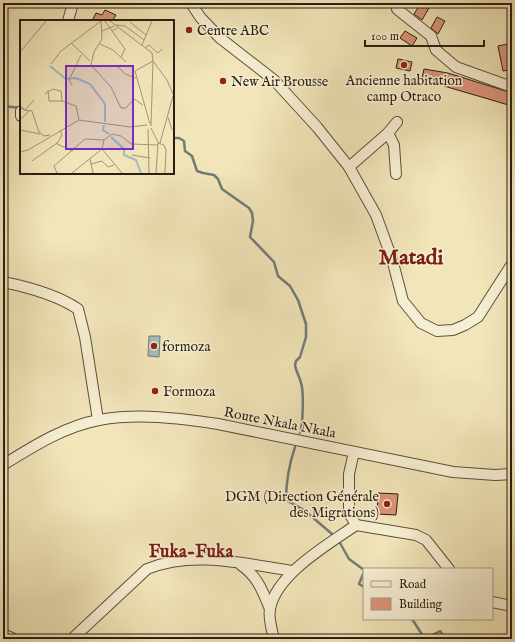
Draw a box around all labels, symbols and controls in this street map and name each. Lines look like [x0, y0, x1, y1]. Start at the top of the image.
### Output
inset map [20, 20, 174, 174]
place label: Centre ABC [197, 22, 269, 40]
scale bar [365, 22, 484, 48]
marker: Centre ABC [184, 25, 194, 35]
text: 100 m [371, 29, 399, 44]
marker: Ancienne habitation camp Otraco [399, 60, 409, 70]
place label: Ancienne habitation camp Otraco [345, 72, 463, 106]
place label: New Air Brousse [231, 73, 329, 91]
marker: New Air Brousse [218, 76, 228, 86]
district label: Matadi [379, 244, 444, 272]
place label: formoza [162, 338, 211, 356]
marker: formoza [149, 341, 159, 351]
place label: Formoza [163, 383, 216, 401]
marker: Formoza [150, 386, 160, 396]
street label: Route Nkala Nkala [222, 403, 338, 443]
place label: DGM (Direction Générale des Migrations) [225, 488, 380, 522]
marker: DGM (Direction Générale des Migrations) [382, 499, 392, 509]
district label: Fuka-Fuka [149, 541, 234, 564]
legend [363, 568, 493, 620]
text: Road [399, 577, 427, 592]
text: Building [399, 597, 443, 612]

